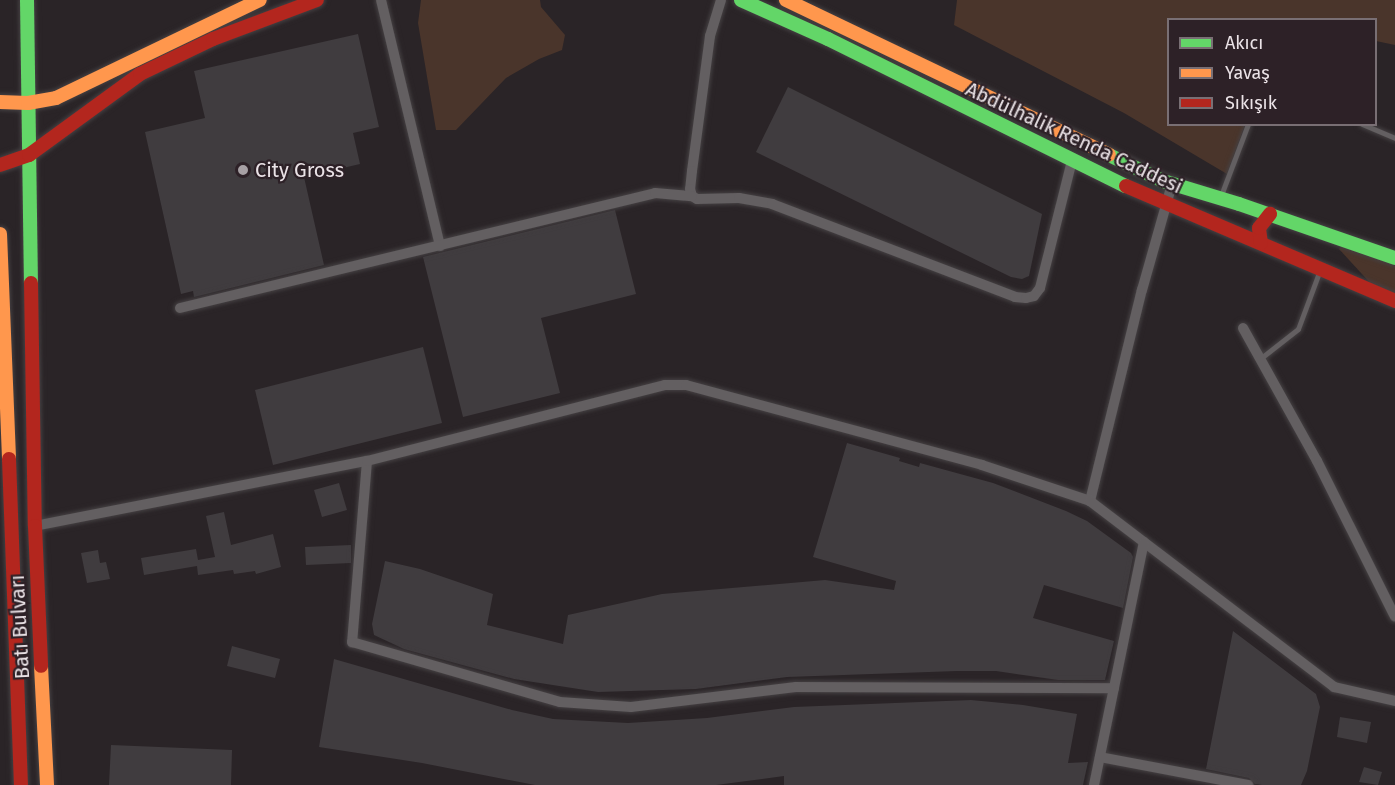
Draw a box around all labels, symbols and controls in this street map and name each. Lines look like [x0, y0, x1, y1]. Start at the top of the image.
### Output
legend [1167, 18, 1377, 126]
text: Akıcı [1225, 32, 1263, 54]
text: Yavaş [1225, 62, 1270, 84]
street label: Abdülhalik Renda Caddesi [962, 77, 1186, 199]
text: Sıkışık [1225, 92, 1277, 114]
place label: City Gross [255, 158, 344, 182]
marker: City Gross [236, 163, 250, 177]
street label: Batı Bulvarı [5, 574, 35, 680]

